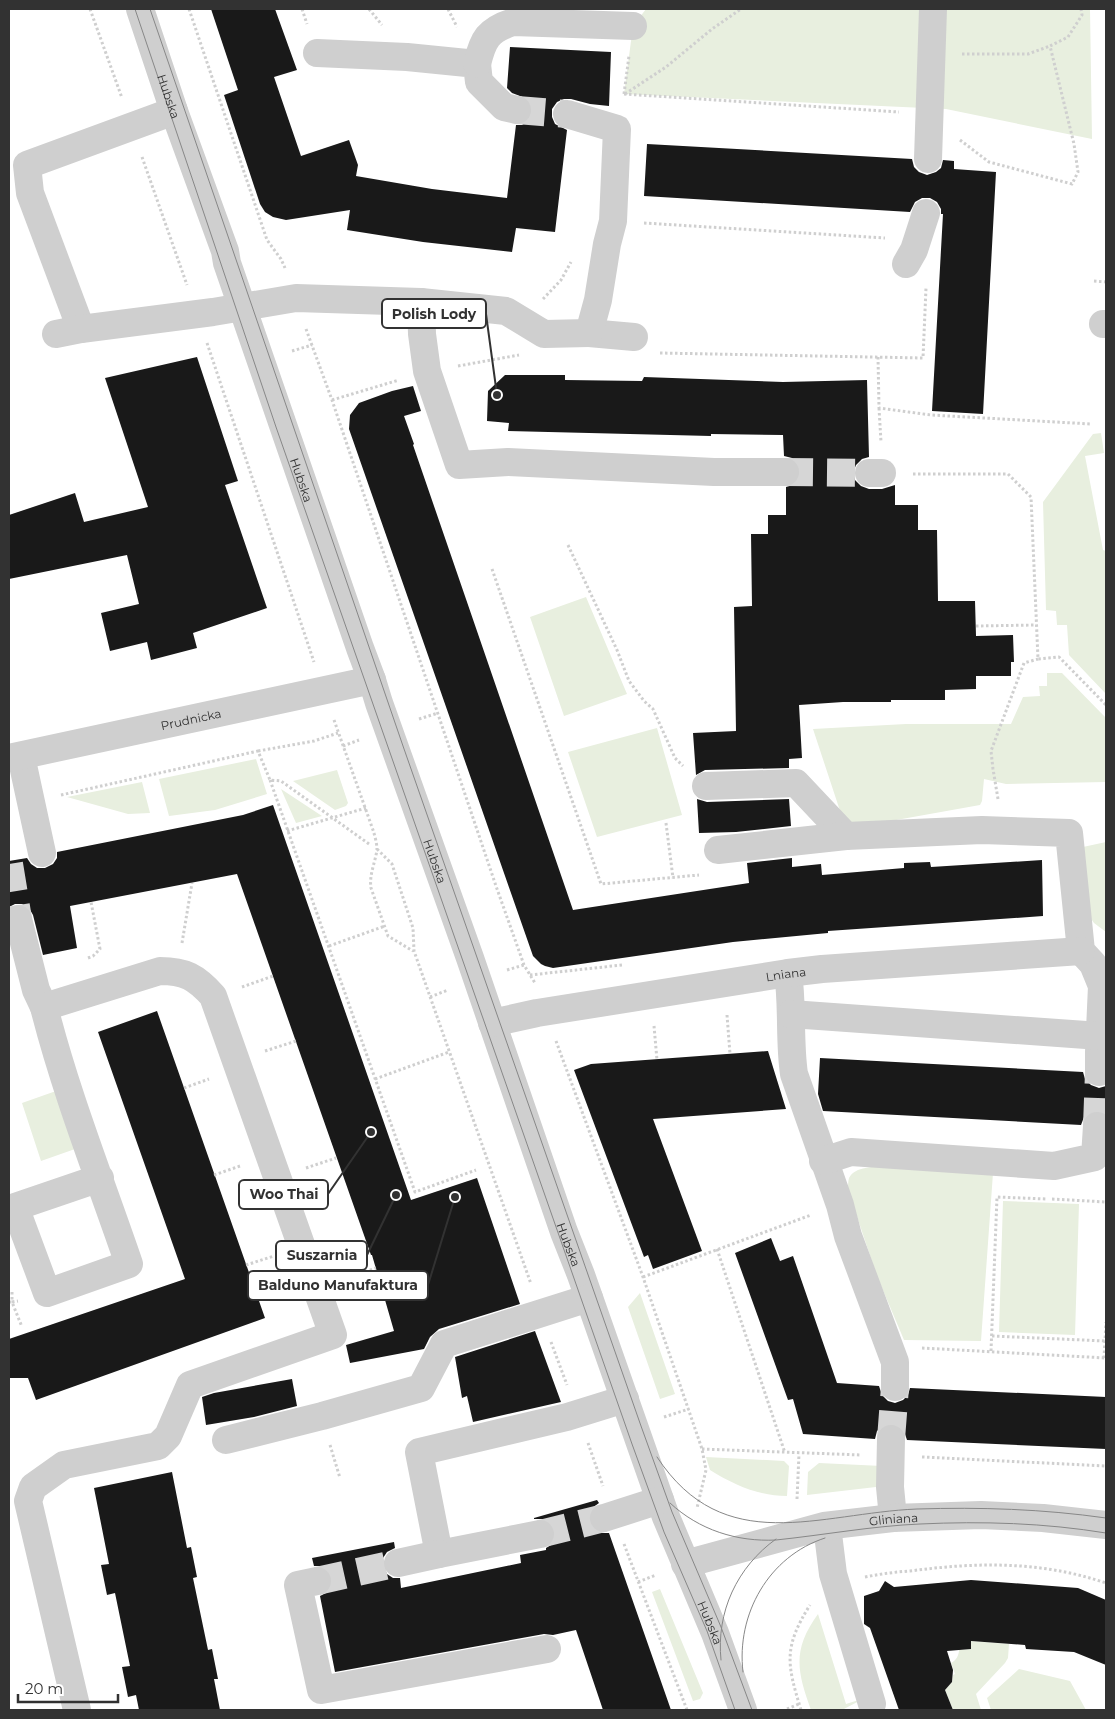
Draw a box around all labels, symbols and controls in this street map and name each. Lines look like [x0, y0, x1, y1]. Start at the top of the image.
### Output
street label: Hubska [155, 72, 184, 121]
callout: Polish Lody [382, 299, 486, 328]
text: Polish Lody [392, 305, 477, 323]
street label: Hubska [287, 456, 316, 504]
street label: Prudnicka [159, 705, 223, 733]
street label: Hubska [421, 837, 450, 885]
street label: Lniana [764, 963, 807, 984]
callout: Woo Thai [239, 1180, 328, 1209]
text: Woo Thai [250, 1185, 319, 1203]
street label: Hubska [554, 1220, 584, 1269]
callout: Suszarnia [276, 1241, 367, 1270]
text: Suszarnia [287, 1246, 357, 1264]
callout: Balduno Manufaktura [248, 1271, 428, 1300]
text: Balduno Manufaktura [258, 1276, 418, 1294]
street label: Gliniana [868, 1510, 918, 1528]
street label: Hubska [695, 1598, 726, 1647]
scale bar [18, 1672, 118, 1704]
text: 20 m [25, 1679, 63, 1698]

